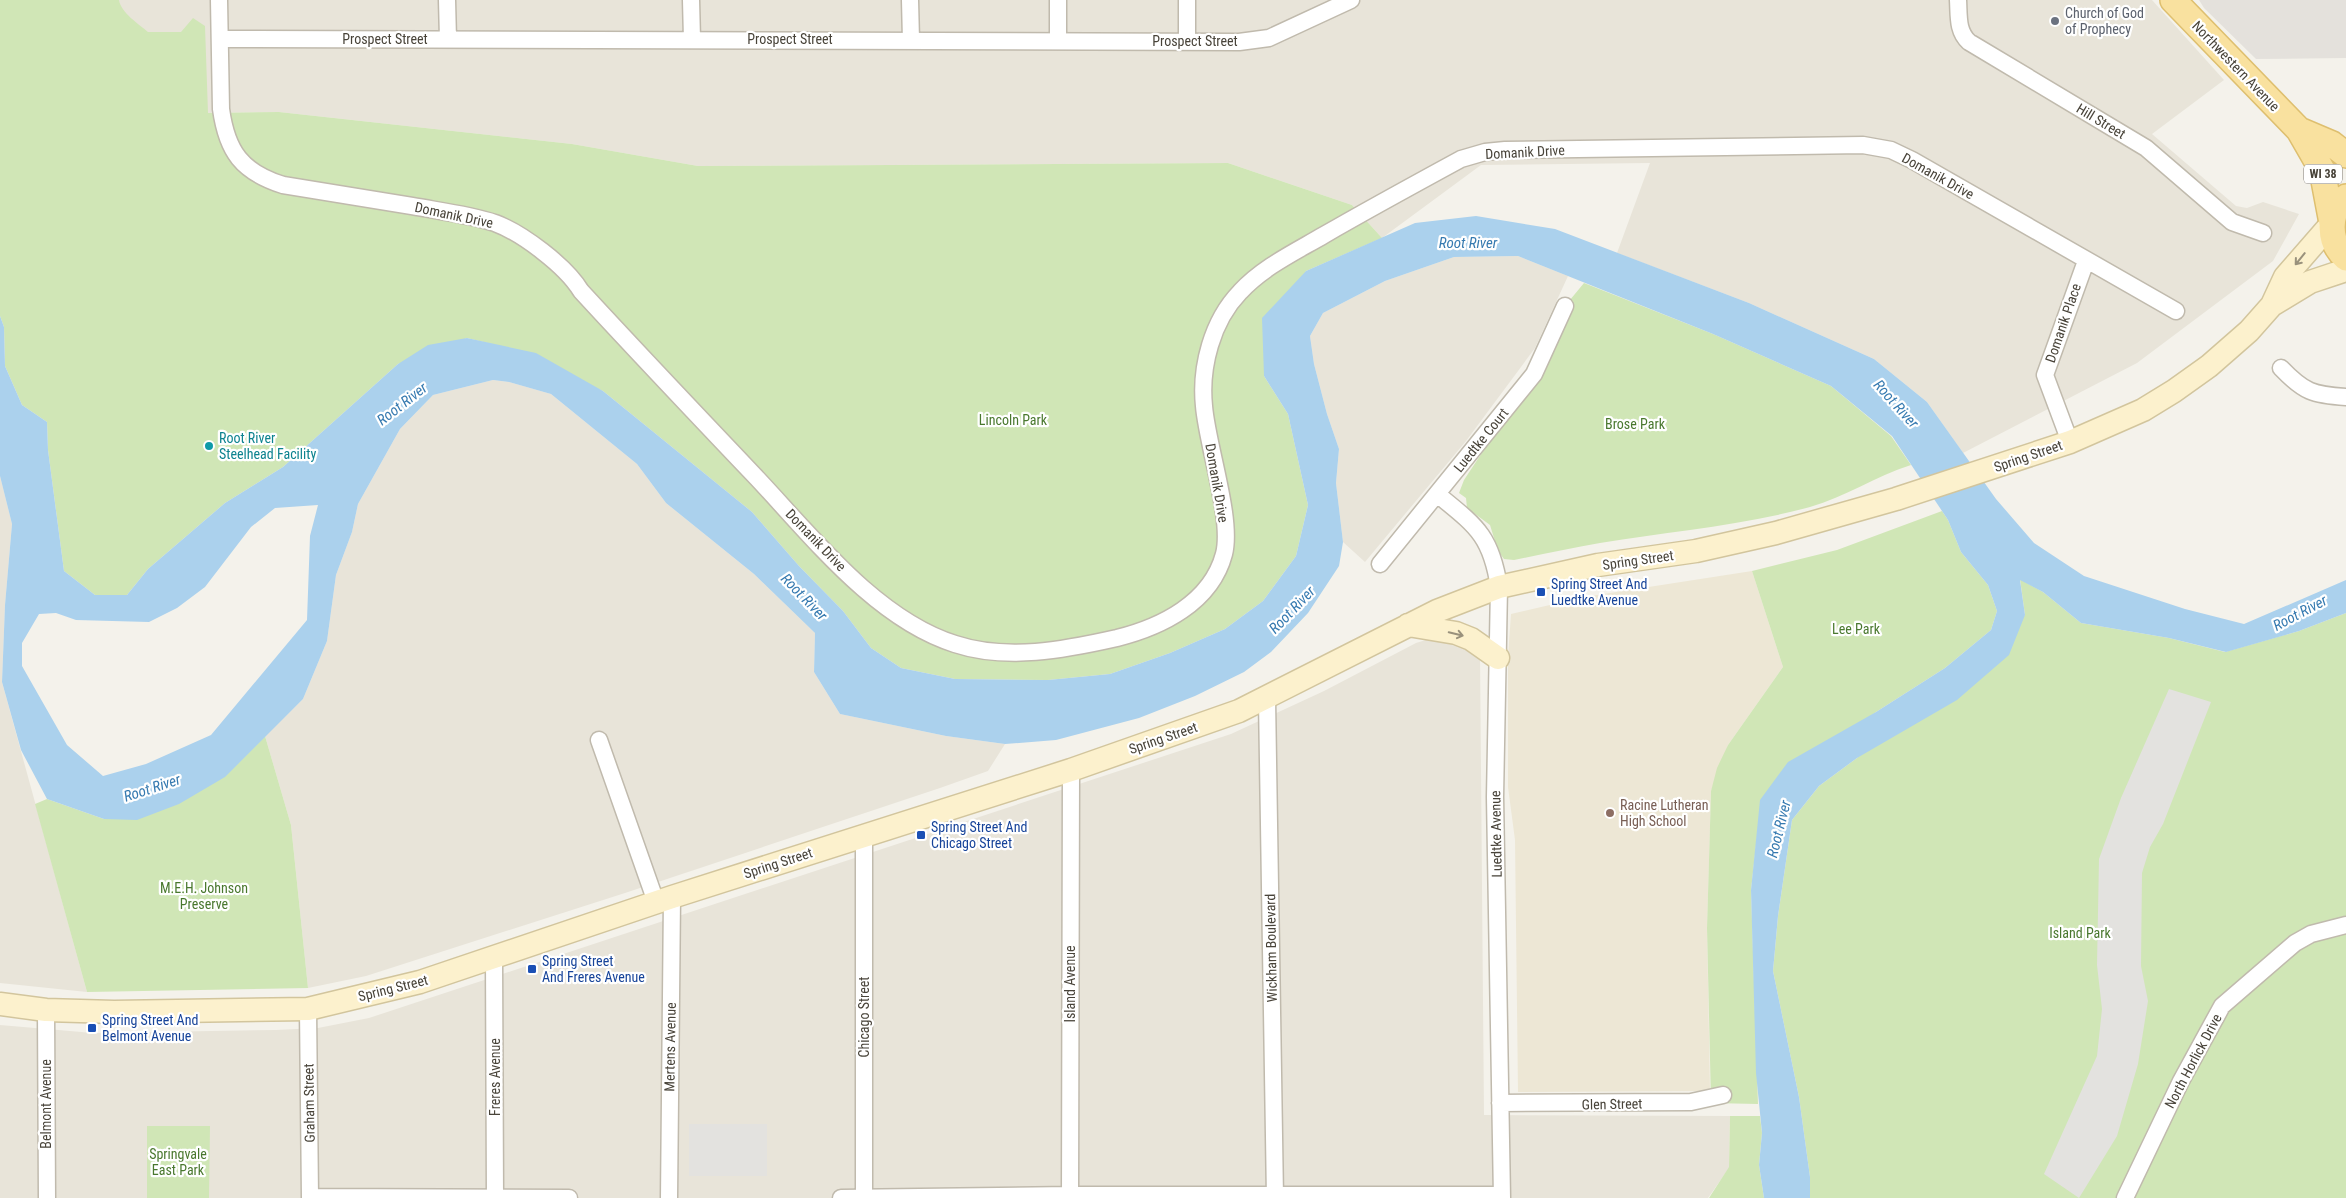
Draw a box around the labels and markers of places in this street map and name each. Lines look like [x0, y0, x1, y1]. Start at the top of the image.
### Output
place label: Church of God of Prophecy [2065, 5, 2144, 37]
marker: Church of God of Prophecy [2049, 15, 2061, 27]
place label: Root River Steelhead Facility [219, 430, 316, 462]
marker: Root River Steelhead Facility [203, 440, 215, 452]
place label: Spring Street And Luedtke Avenue [1551, 576, 1647, 608]
marker: Spring Street And Luedtke Avenue [1535, 586, 1547, 598]
place label: Racine Lutheran High School [1620, 797, 1708, 829]
marker: Racine Lutheran High School [1604, 807, 1616, 819]
place label: Spring Street And Chicago Street [931, 819, 1027, 851]
marker: Spring Street And Chicago Street [915, 829, 927, 841]
place label: Spring Street And Freres Avenue [542, 953, 645, 985]
marker: Spring Street And Freres Avenue [526, 963, 538, 975]
place label: Spring Street And Belmont Avenue [102, 1012, 198, 1044]
marker: Spring Street And Belmont Avenue [86, 1022, 98, 1034]

